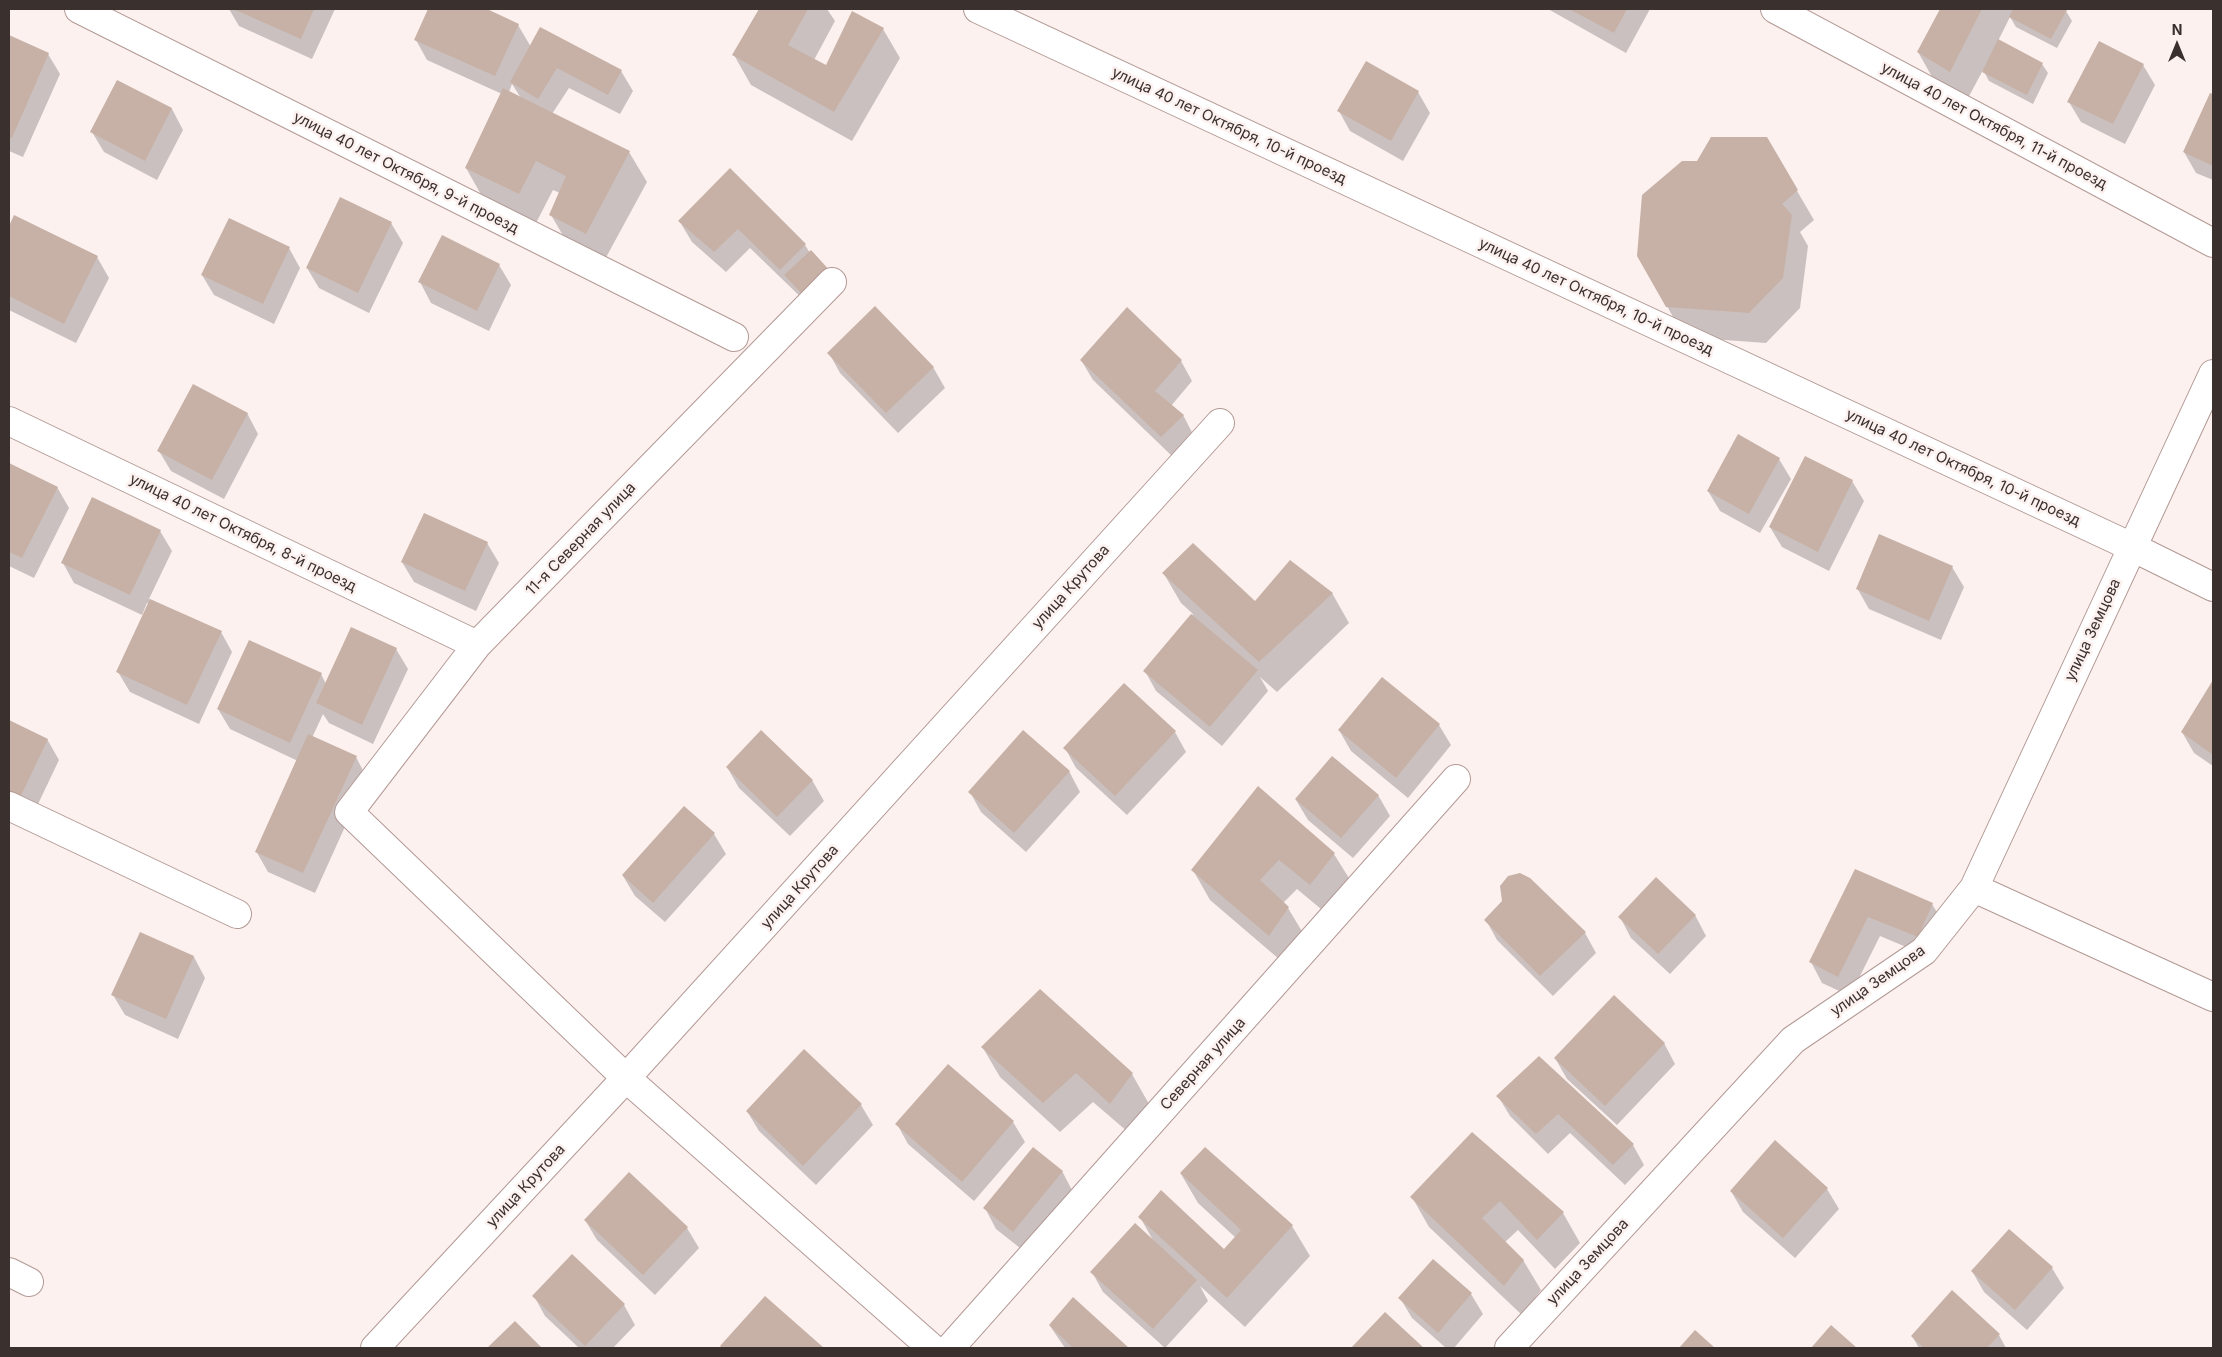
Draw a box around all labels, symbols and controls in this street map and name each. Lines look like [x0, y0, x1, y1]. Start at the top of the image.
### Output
north arrow [2152, 20, 2202, 70]
text: N [2172, 21, 2182, 38]
street label: улица 40 лет Октября, 11-й проезд [1878, 59, 2110, 193]
street label: улица 40 лет Октября, 10-й проезд [1109, 64, 1349, 188]
street label: улица 40 лет Октября, 9-й проезд [290, 108, 522, 238]
street label: улица 40 лет Октября, 10-й проезд [1476, 235, 1716, 359]
street label: улица 40 лет Октября, 10-й проезд [1843, 406, 2083, 530]
street label: улица 40 лет Октября, 8-й проезд [126, 470, 360, 596]
street label: 11-я Северная улица [522, 479, 640, 599]
street label: улица Крутова [1028, 541, 1114, 633]
street label: улица Земцова [2061, 576, 2125, 684]
street label: улица Крутова [757, 841, 843, 933]
street label: улица Земцова [1827, 942, 1929, 1020]
street label: Северная улица [1157, 1014, 1249, 1114]
street label: улица Крутова [483, 1141, 569, 1231]
street label: улица Земцова [1543, 1215, 1633, 1309]

